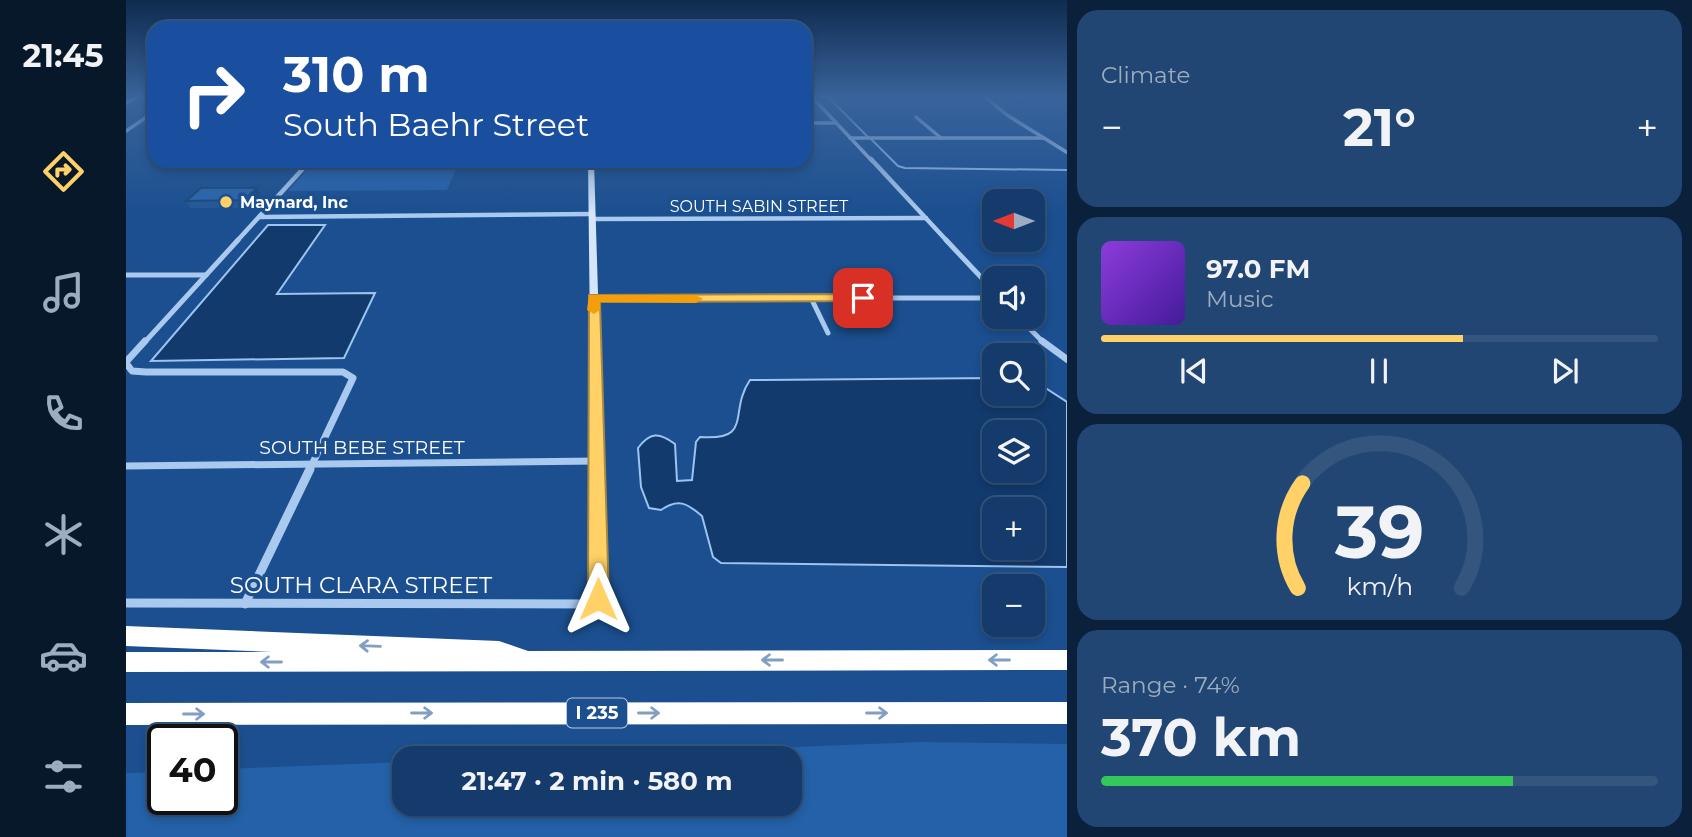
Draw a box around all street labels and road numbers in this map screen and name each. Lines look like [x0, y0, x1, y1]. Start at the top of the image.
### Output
street label: SOUTH SABIN STREET [670, 197, 849, 216]
street label: SOUTH BEBE STREET [259, 436, 465, 459]
street label: SOUTH CLARA STREET [230, 571, 493, 599]
road number: I 235 [567, 698, 627, 728]

